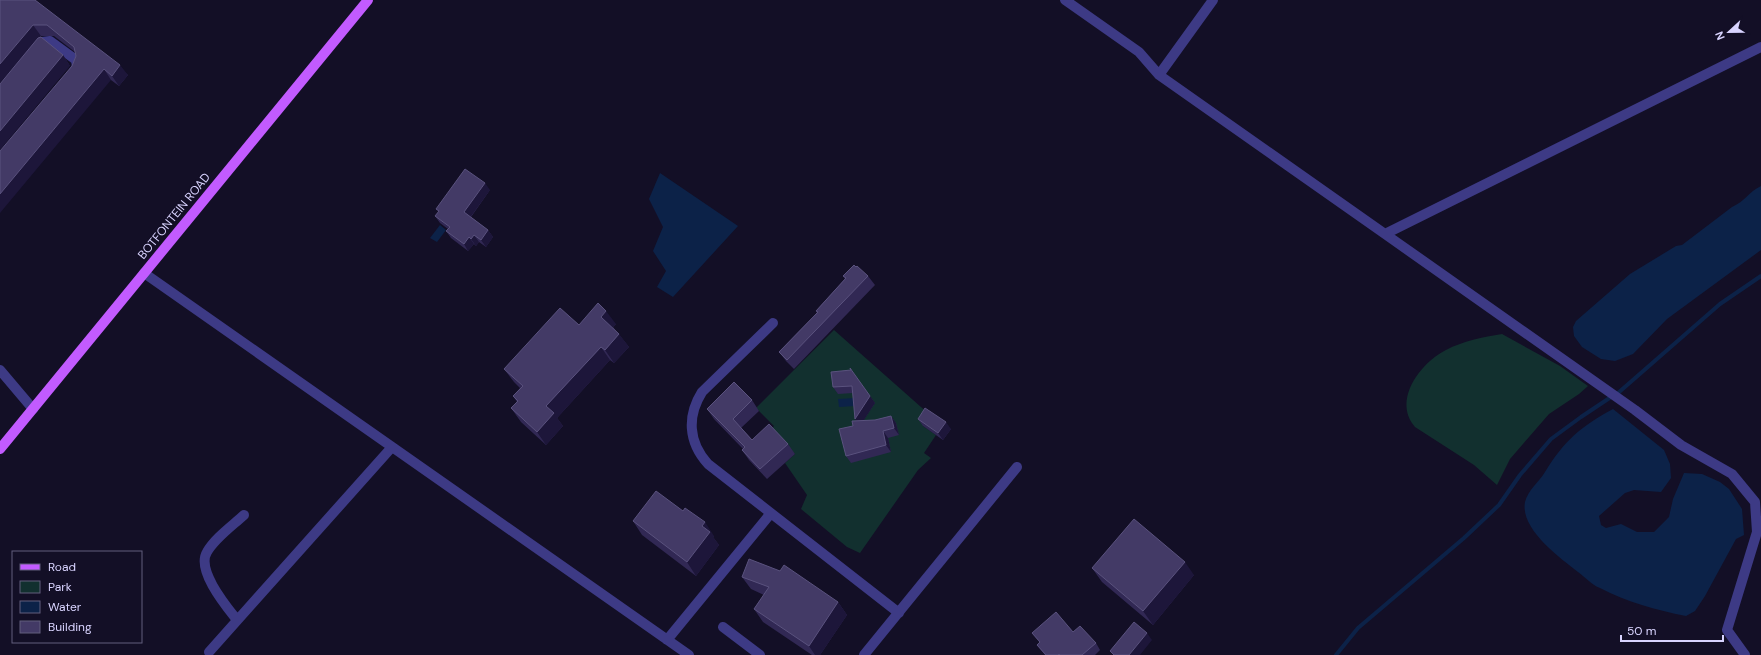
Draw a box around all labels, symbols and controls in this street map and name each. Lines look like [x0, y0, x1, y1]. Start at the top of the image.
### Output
north arrow [1709, 12, 1749, 52]
text: N [1712, 29, 1728, 42]
street label: BOTFONTEIN ROAD [134, 170, 214, 262]
legend [12, 551, 142, 643]
text: Road [48, 559, 76, 575]
text: Park [48, 579, 72, 595]
text: Water [48, 599, 82, 615]
scale bar [1621, 617, 1723, 643]
text: Building [48, 619, 92, 635]
text: 50 m [1627, 623, 1656, 639]

